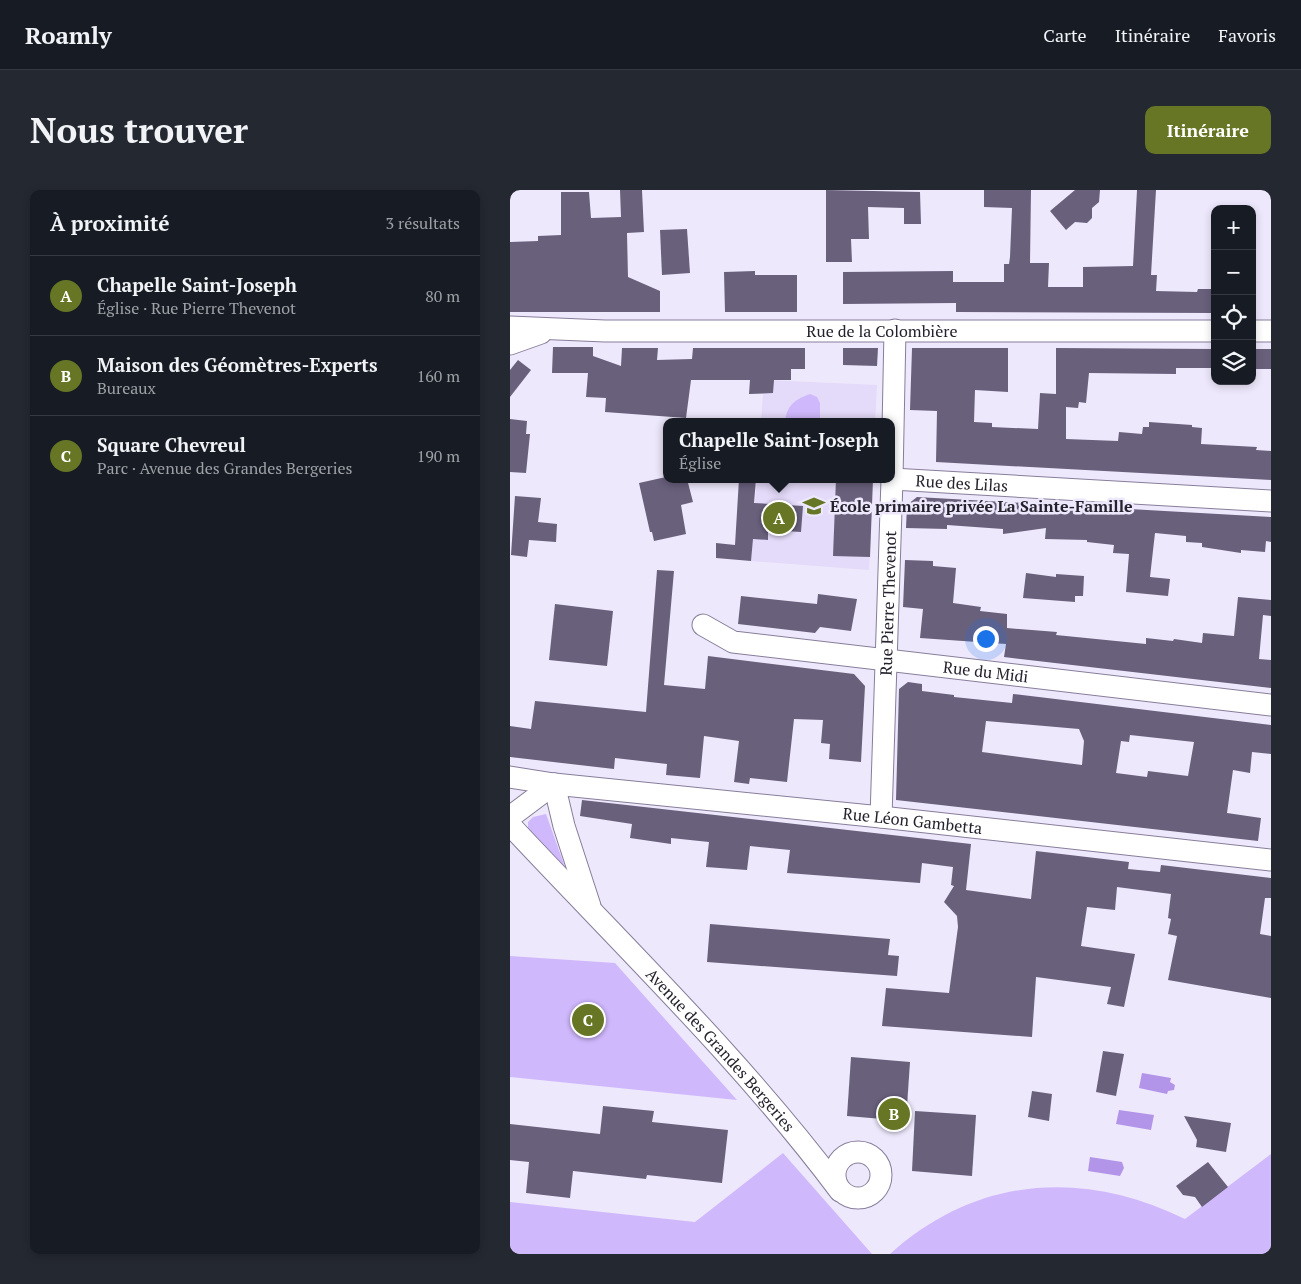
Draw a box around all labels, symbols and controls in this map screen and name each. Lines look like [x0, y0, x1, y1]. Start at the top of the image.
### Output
text: Roamly [25, 19, 112, 51]
text: Carte [1043, 23, 1087, 47]
text: Itinéraire [1115, 23, 1190, 47]
text: Favoris [1218, 23, 1276, 47]
button: Itinéraire [1145, 106, 1271, 154]
text: Nous trouver [30, 107, 248, 153]
map controls [1211, 205, 1256, 385]
button: + [1211, 205, 1256, 250]
text: À proximité [50, 209, 170, 237]
text: 3 résultats [386, 212, 460, 234]
button: − [1211, 250, 1256, 295]
text: Chapelle Saint-Joseph [97, 272, 297, 297]
text: A [60, 285, 72, 307]
text: 80 m [425, 285, 460, 307]
button: locate [1211, 295, 1256, 340]
text: Église · Rue Pierre Thevenot [97, 297, 296, 319]
street label: Rue de la Colombière [806, 320, 957, 342]
button: layers [1211, 340, 1256, 385]
text: Maison des Géomètres-Experts [97, 352, 378, 377]
text: B [61, 365, 71, 387]
text: 160 m [417, 365, 460, 387]
text: Bureaux [97, 377, 156, 399]
popup [663, 418, 895, 483]
text: Chapelle Saint-Joseph [679, 427, 879, 452]
text: Square Chevreul [97, 432, 246, 457]
text: C [61, 445, 71, 467]
text: 190 m [417, 445, 460, 467]
text: Église [679, 452, 721, 474]
text: Parc · Avenue des Grandes Bergeries [97, 457, 352, 479]
street label: Rue des Lilas [915, 469, 1009, 497]
school or university icon: École primaire privée La Sainte-Famille [801, 493, 827, 519]
place label: École primaire privée La Sainte-Famille [830, 495, 1133, 517]
pin: A [763, 499, 795, 537]
street label: Rue Pierre Thevenot [875, 530, 901, 676]
your location [973, 626, 999, 652]
street label: Rue du Midi [942, 656, 1030, 688]
street label: Rue Léon Gambetta [842, 802, 983, 839]
street label: Avenue des Grandes Bergeries [641, 963, 800, 1136]
pin: C [572, 1001, 604, 1039]
pin: B [878, 1095, 910, 1133]

